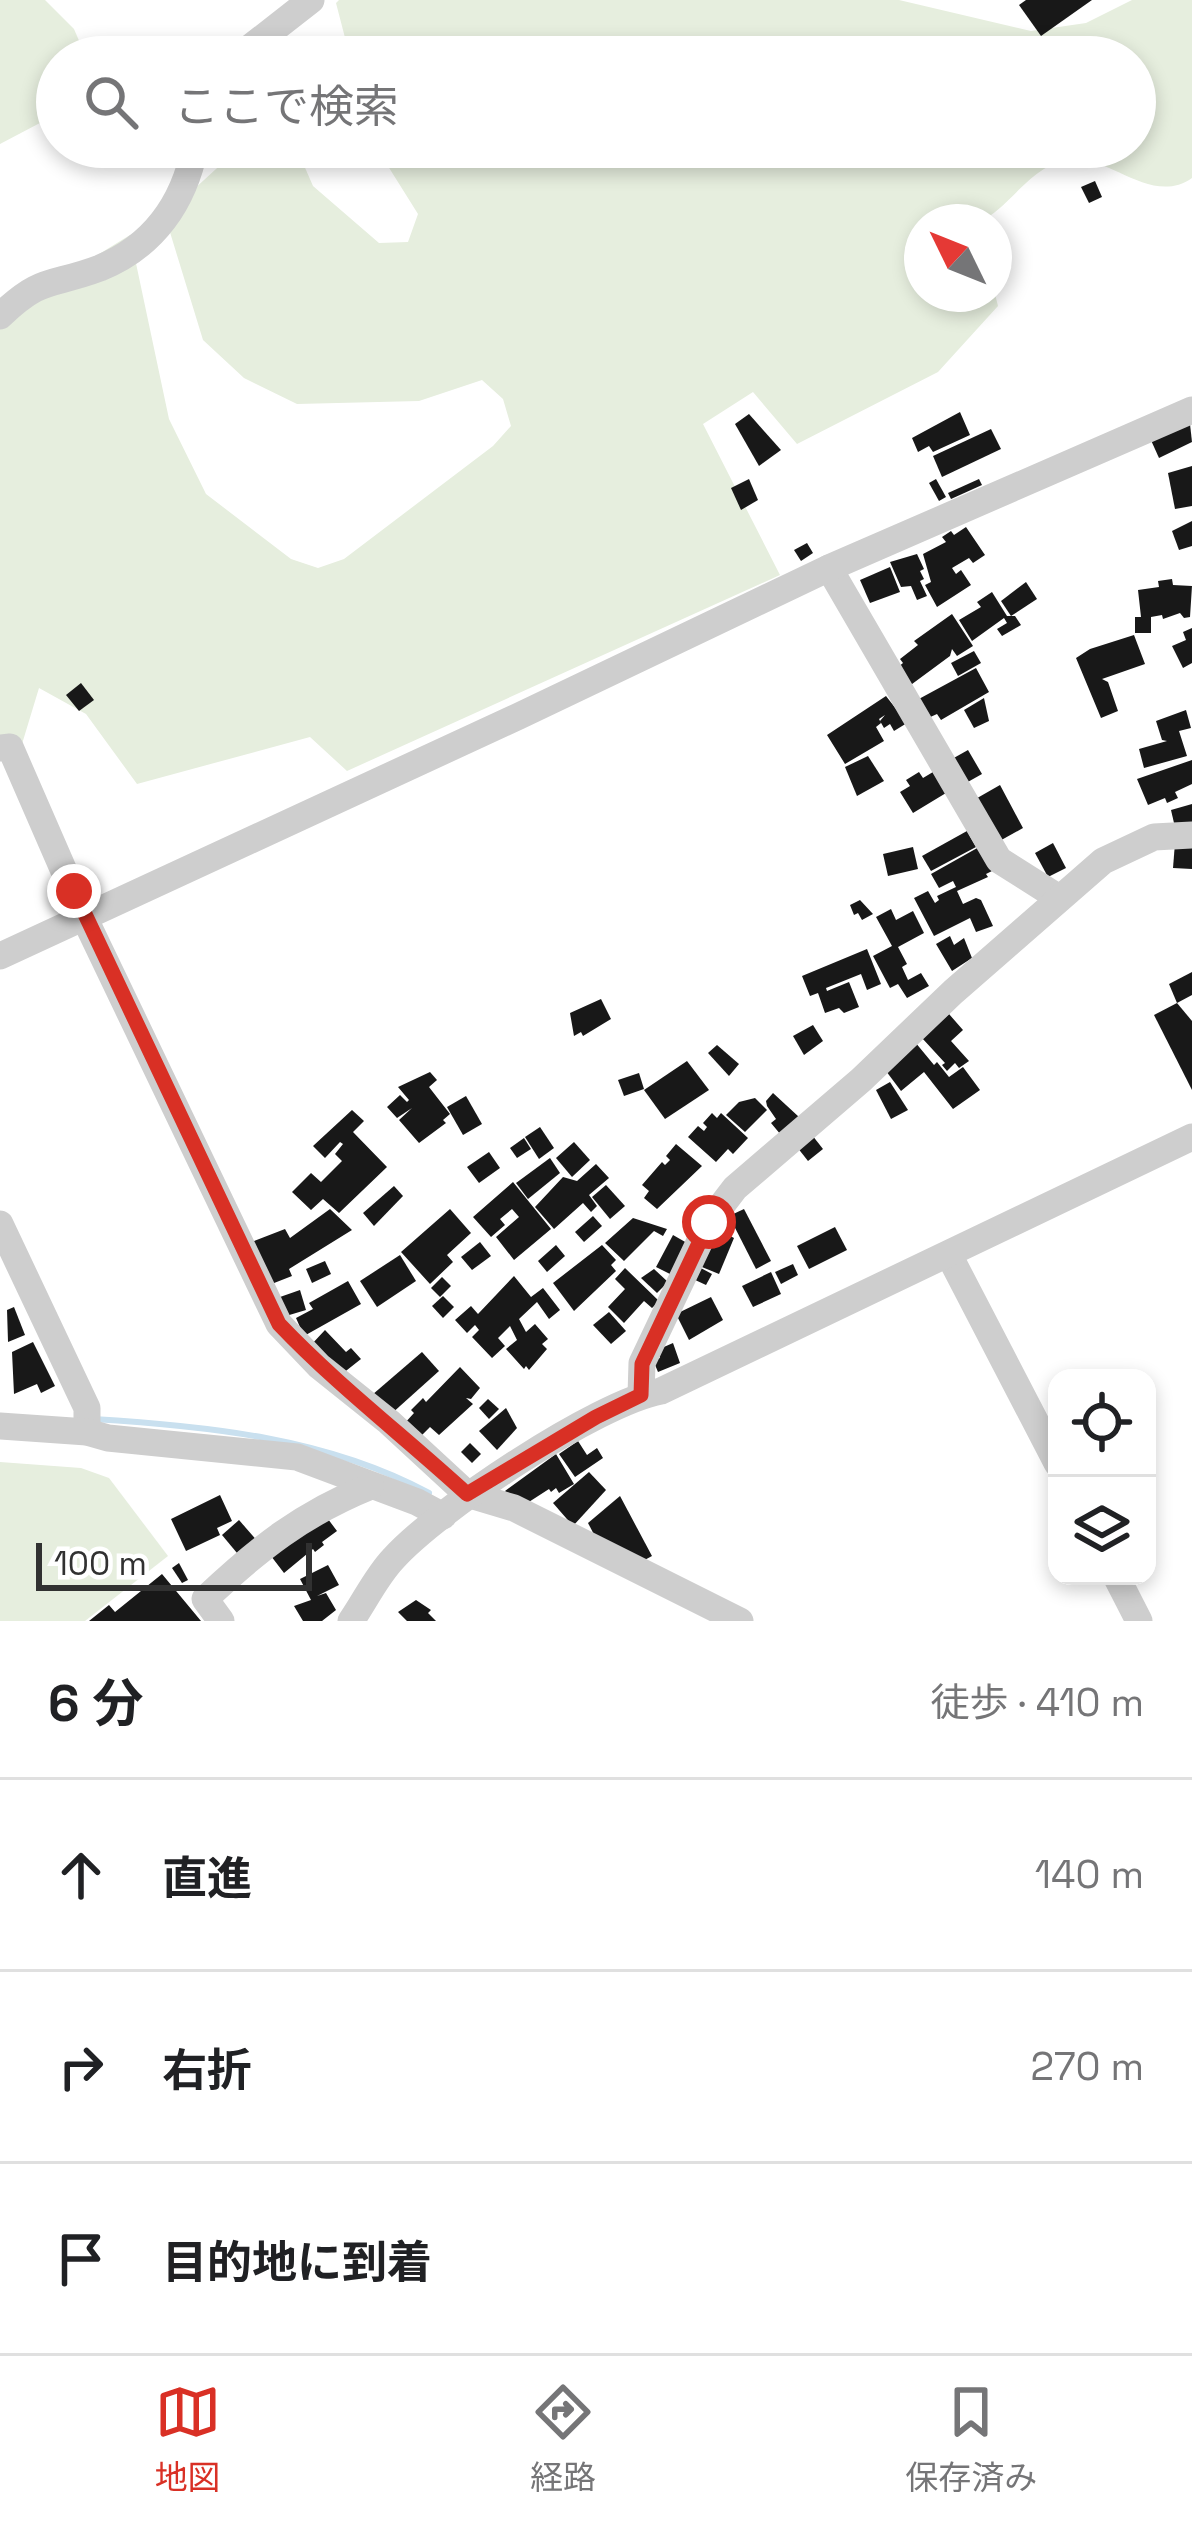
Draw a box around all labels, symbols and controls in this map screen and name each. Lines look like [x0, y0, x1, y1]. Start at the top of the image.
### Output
search box [36, 36, 1156, 168]
icon: search [78, 69, 144, 135]
text: ここで検索 [174, 78, 399, 135]
north arrow [904, 204, 1012, 312]
route end [47, 864, 101, 918]
route start [682, 1195, 736, 1249]
map controls [1048, 1369, 1156, 1585]
button: locate [1048, 1369, 1156, 1477]
button: layers [1048, 1477, 1156, 1585]
scale bar [36, 1537, 312, 1590]
text: 100 m [54, 1543, 147, 1585]
text: 6 分 [48, 1671, 143, 1736]
text: 徒歩 · 410 m [930, 1678, 1144, 1727]
icon: ahead [48, 1842, 114, 1908]
text: 直進 [162, 1850, 252, 1907]
text: 140 m [1035, 1850, 1144, 1899]
icon: right [48, 2034, 114, 2100]
text: 右折 [162, 2042, 252, 2099]
text: 270 m [1031, 2042, 1144, 2091]
icon: arrive [48, 2226, 114, 2292]
text: 目的地に到着 [162, 2234, 432, 2291]
tab: 地図 [155, 2379, 221, 2499]
tab: 経路 [530, 2379, 596, 2499]
tab: 保存済み [905, 2379, 1037, 2499]

